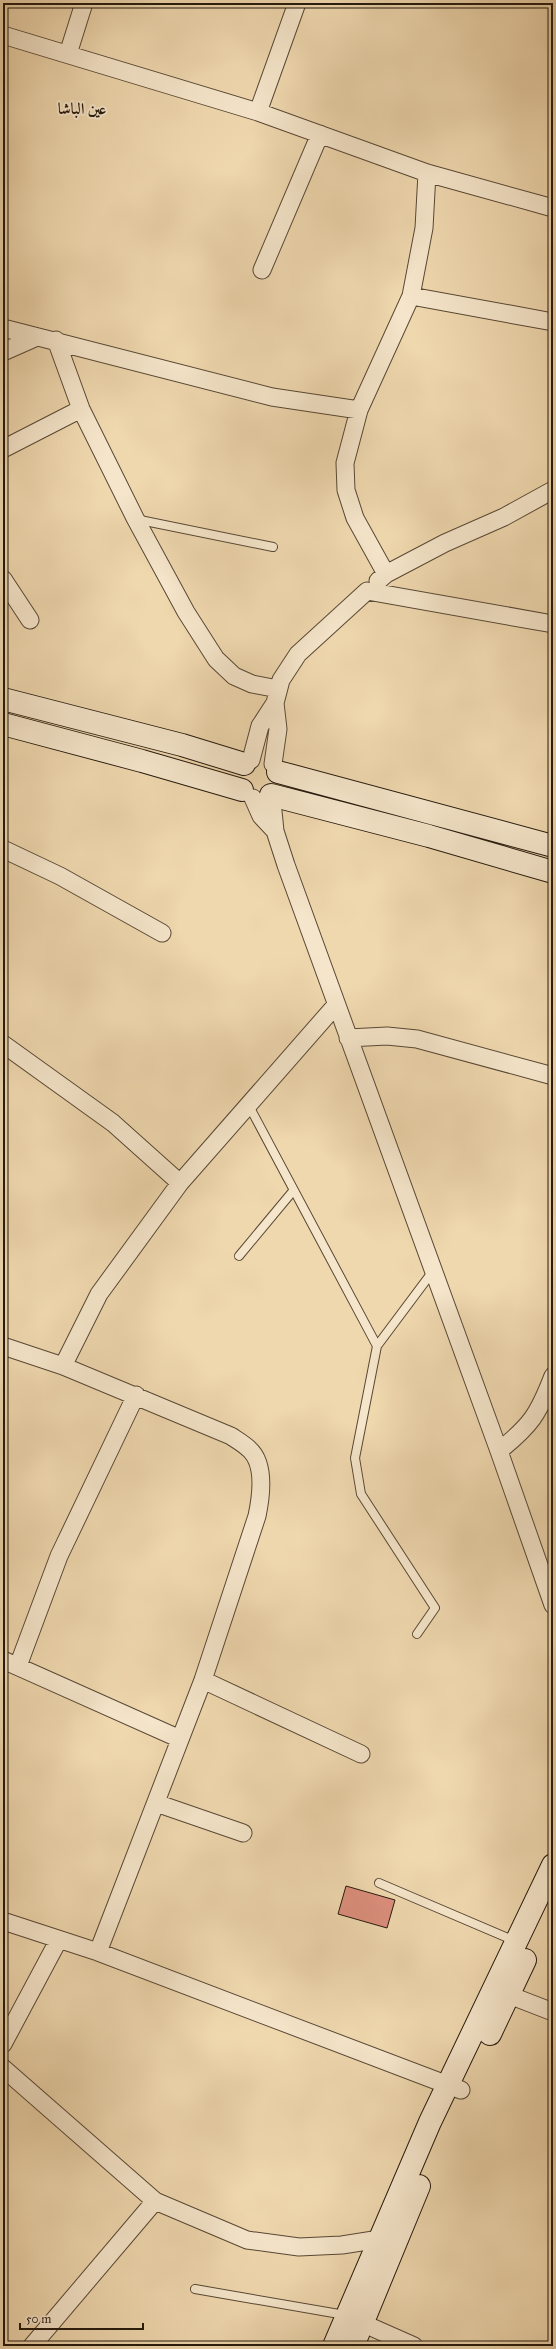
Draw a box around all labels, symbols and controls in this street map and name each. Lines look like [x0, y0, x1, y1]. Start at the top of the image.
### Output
district label: عين الباشا [58, 99, 106, 118]
scale bar [20, 2305, 143, 2331]
text: 50 m [26, 2312, 51, 2326]

